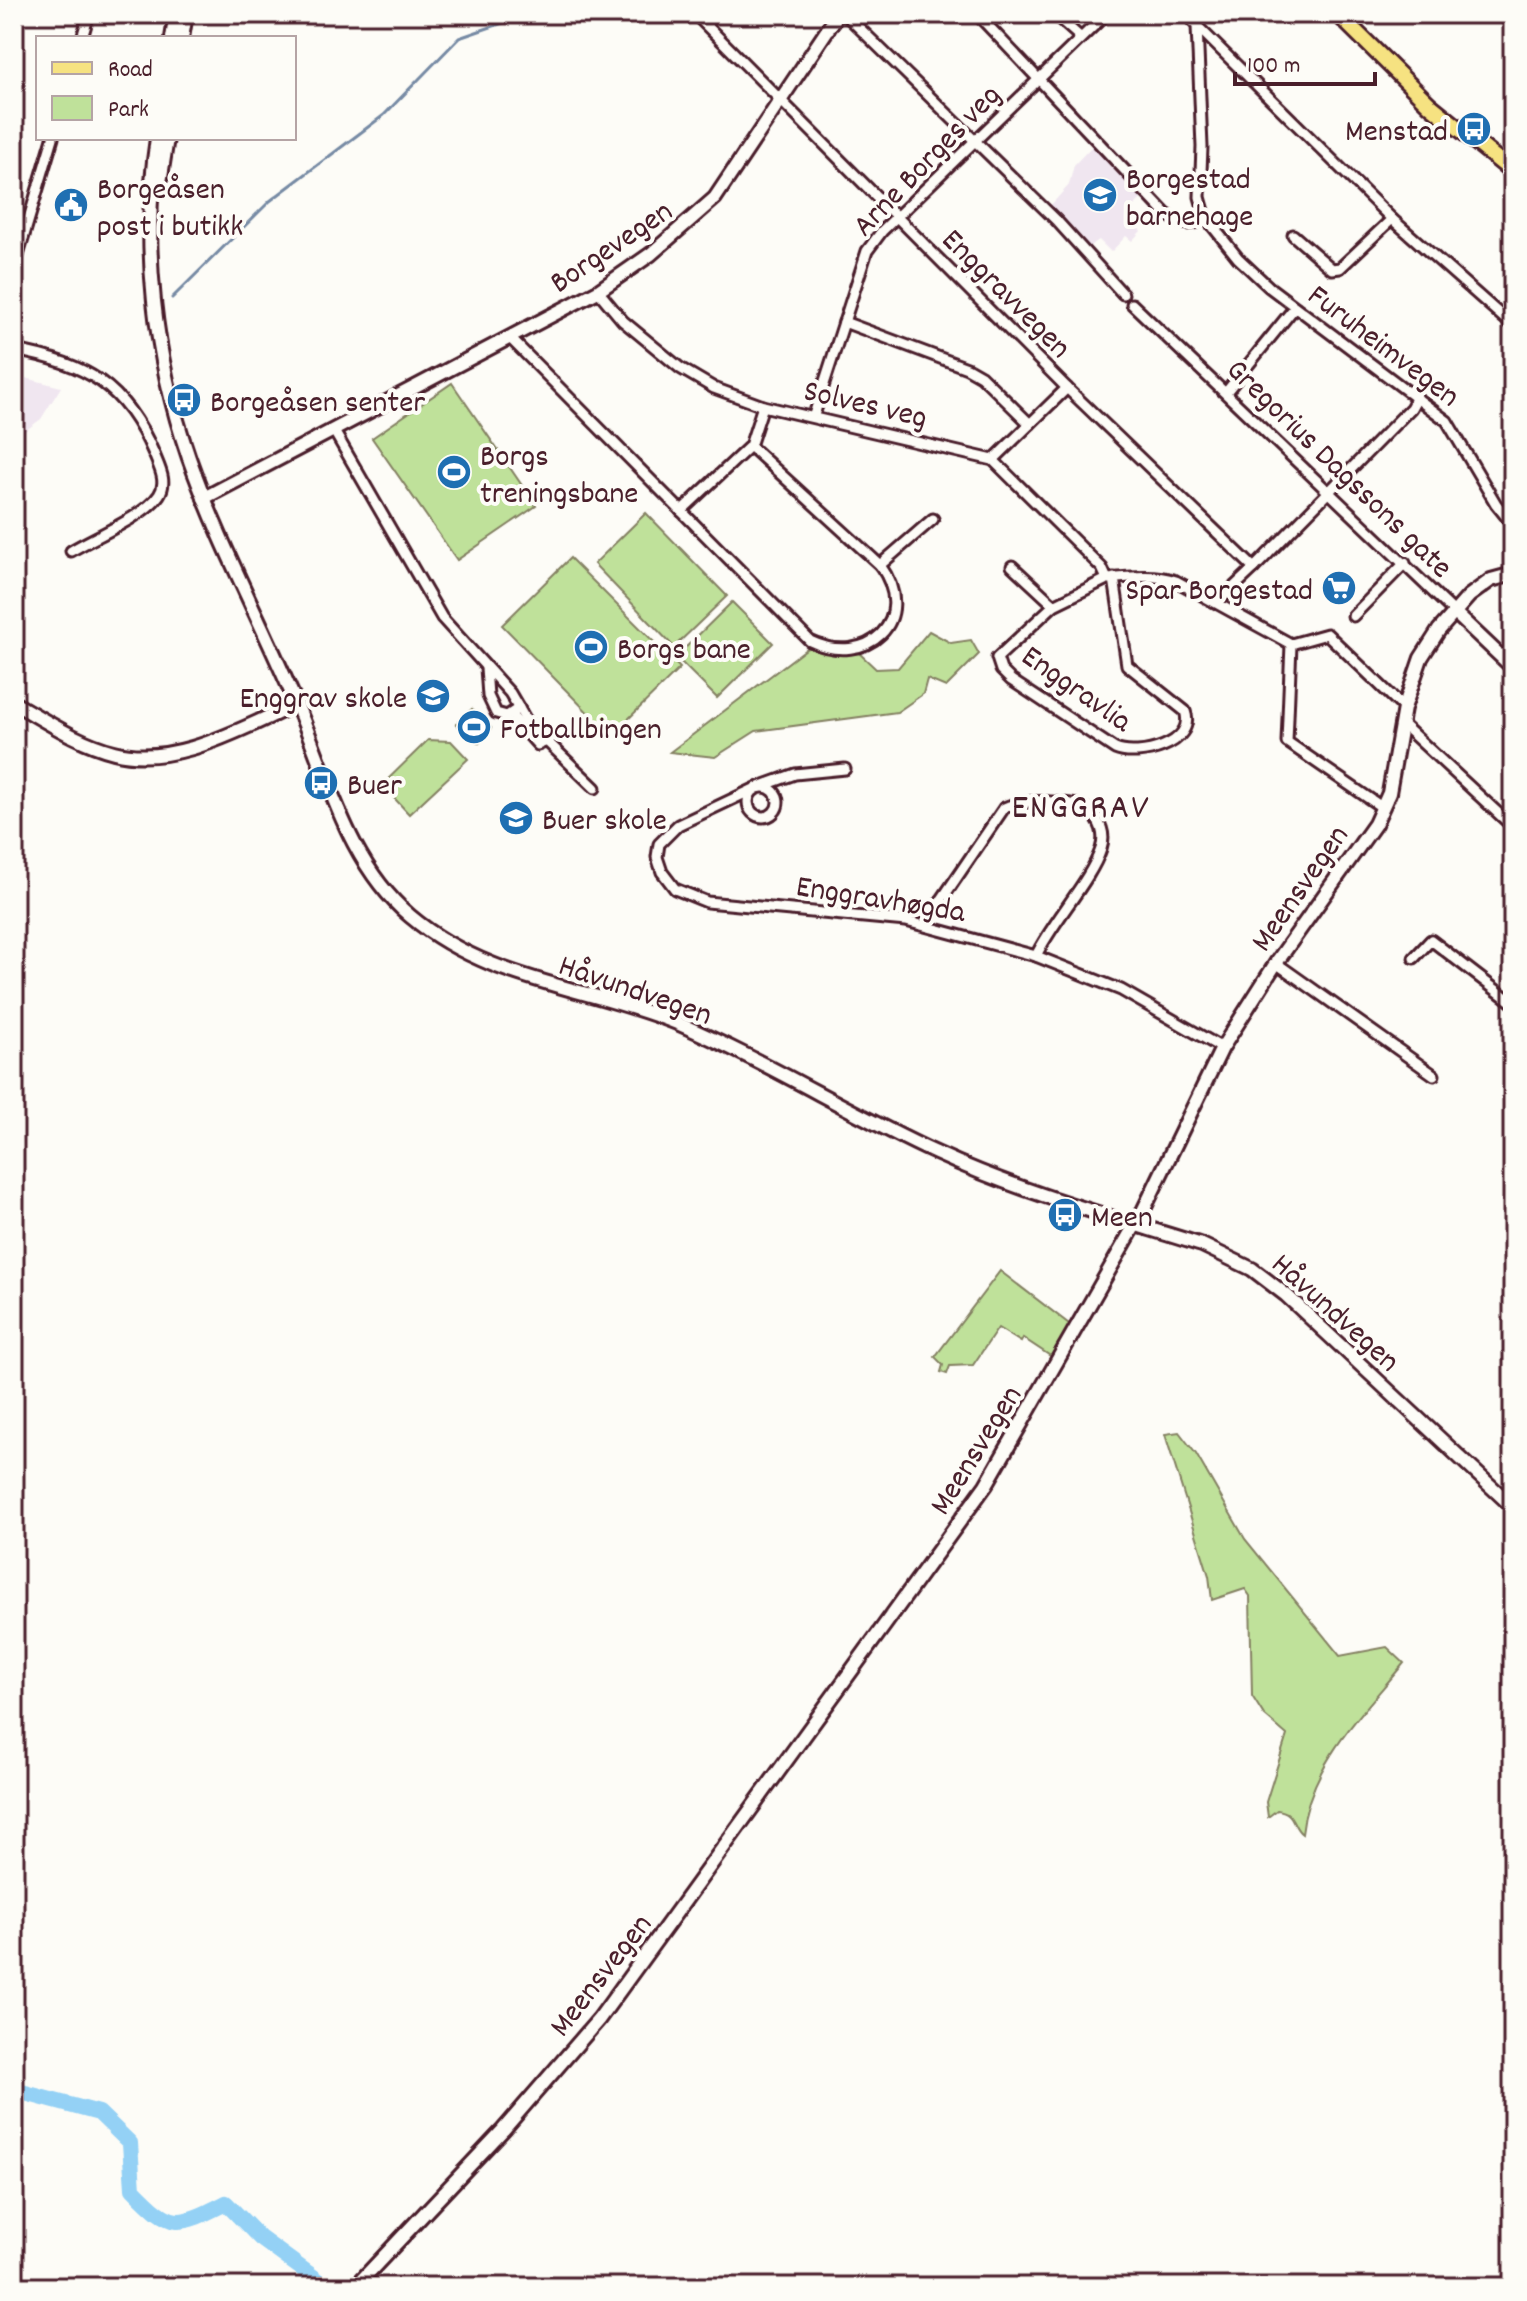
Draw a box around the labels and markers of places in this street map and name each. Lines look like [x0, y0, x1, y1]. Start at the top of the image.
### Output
bus stop icon: Menstad [1455, 110, 1493, 148]
place label: Menstad [1345, 111, 1448, 157]
place label: Borgestad barnehage [1126, 159, 1253, 242]
place label: Borgeåsen post i butikk [97, 169, 243, 252]
school or university icon: Borgestad barnehage [1081, 176, 1119, 214]
public building icon: Borgeåsen post i butikk [52, 186, 90, 224]
bus stop icon: Borgeåsen senter [165, 381, 203, 419]
place label: Borgeåsen senter [210, 382, 425, 428]
place label: Borgs treningsbane [480, 436, 638, 519]
sports icon: Borgs treningsbane [435, 453, 473, 491]
supermarket icon: Spar Borgestad [1320, 569, 1358, 607]
place label: Spar Borgestad [1125, 570, 1313, 616]
sports icon: Borgs bane [572, 628, 610, 666]
place label: Borgs bane [617, 629, 751, 675]
school or university icon: Enggrav skole [414, 677, 452, 715]
place label: Enggrav skole [240, 678, 407, 724]
sports icon: Fotballbingen [455, 708, 493, 746]
place label: Fotballbingen [500, 709, 662, 755]
bus stop icon: Buer [302, 764, 340, 802]
place label: Buer [347, 765, 402, 811]
school or university icon: Buer skole [497, 799, 535, 837]
place label: Buer skole [542, 800, 667, 846]
bus stop icon: Meen [1046, 1196, 1084, 1234]
place label: Meen [1091, 1197, 1153, 1243]

